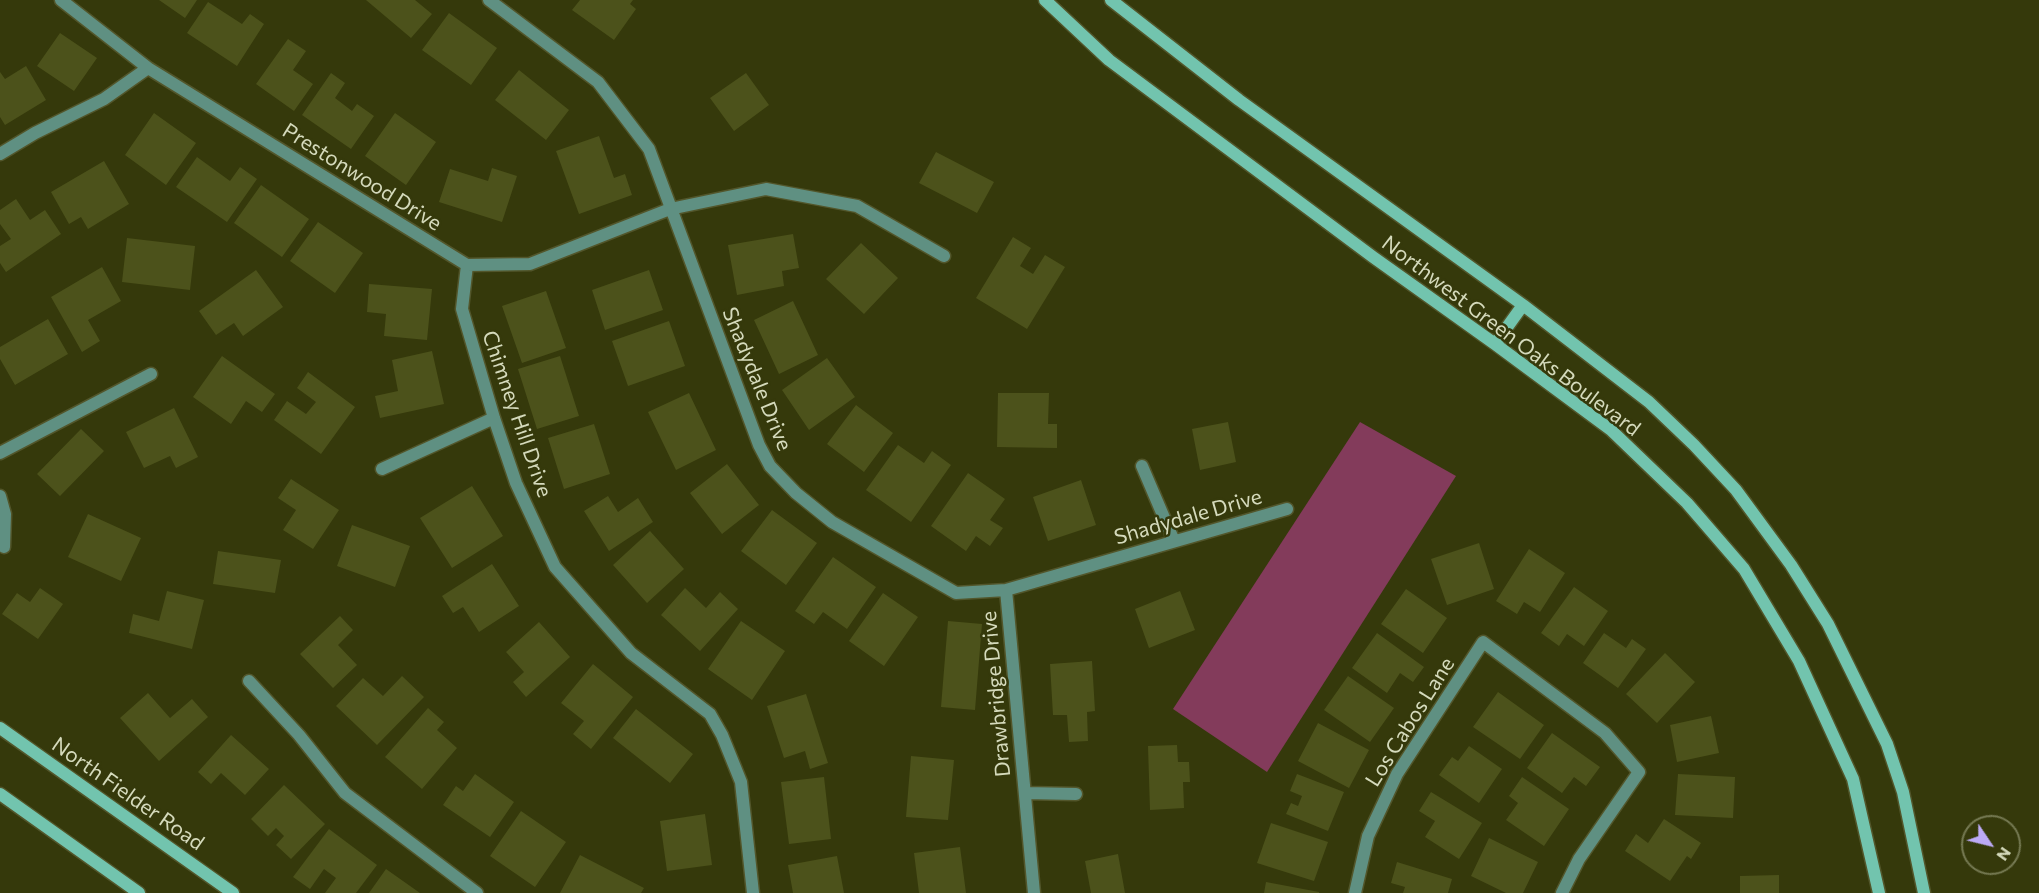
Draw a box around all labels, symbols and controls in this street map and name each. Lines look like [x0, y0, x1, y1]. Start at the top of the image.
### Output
street label: Prestonwood Drive [278, 118, 446, 236]
street label: Northwest Green Oaks Boulevard [1377, 230, 1645, 442]
street label: Shadydale Drive [717, 304, 797, 454]
street label: Chimney Hill Drive [477, 327, 557, 501]
street label: Shadydale Drive [1111, 484, 1265, 550]
street label: Drawbridge Drive [976, 610, 1016, 778]
street label: Los Cabos Lane [1360, 653, 1460, 791]
street label: North Fielder Road [47, 732, 209, 856]
north arrow [1961, 815, 2021, 875]
text: N [1993, 844, 2016, 865]

